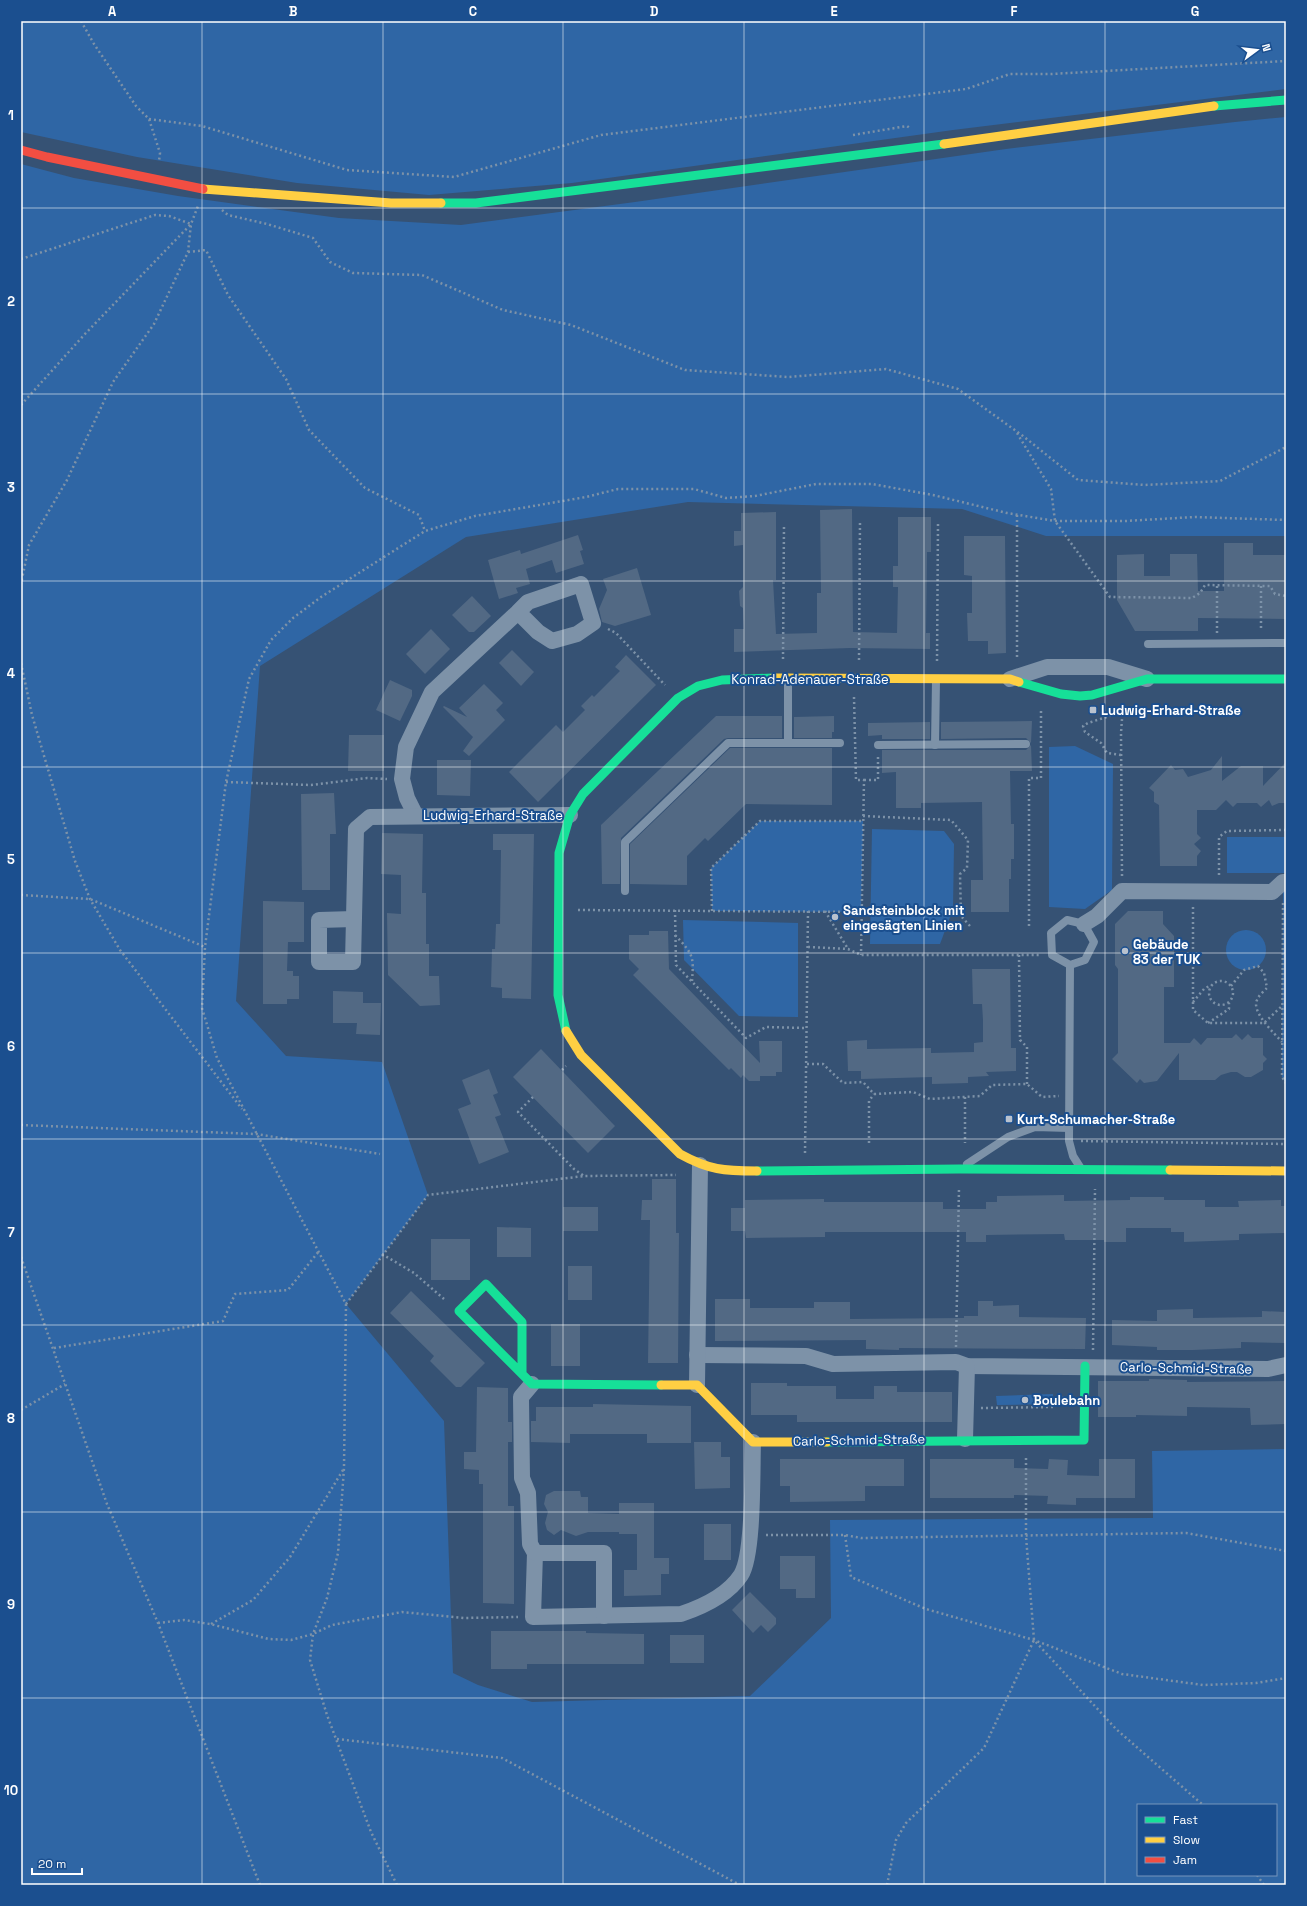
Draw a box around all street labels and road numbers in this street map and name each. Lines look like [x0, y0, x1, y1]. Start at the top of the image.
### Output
street label: Konrad-Adenauer-Straße [731, 671, 889, 688]
street label: Ludwig-Erhard-Straße [423, 807, 563, 824]
street label: Carlo-Schmid-Straße [1120, 1358, 1252, 1378]
street label: Carlo-Schmid-Straße [793, 1430, 925, 1450]

